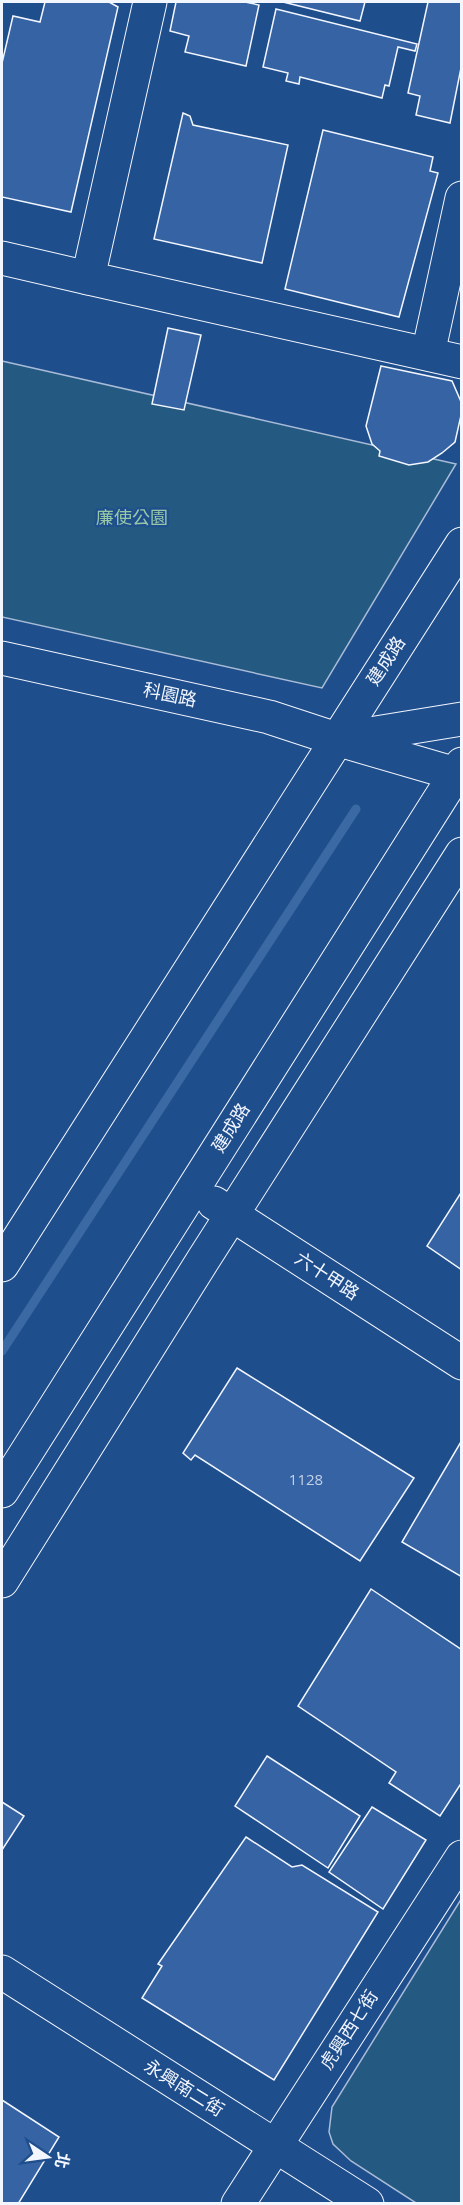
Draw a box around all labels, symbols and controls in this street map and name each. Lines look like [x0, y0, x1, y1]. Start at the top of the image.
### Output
park label: 廉使公園 [96, 505, 168, 529]
street label: 建成路 [360, 631, 410, 690]
street label: 科園路 [141, 677, 199, 711]
street label: 建成路 [206, 1098, 255, 1157]
street label: 六十甲路 [291, 1245, 364, 1305]
house number: 1128 [289, 1469, 323, 1489]
street label: 虎興西七街 [314, 1985, 383, 2074]
street label: 永興南二街 [140, 2053, 229, 2121]
north arrow [18, 2127, 78, 2187]
text: 北 [50, 2150, 75, 2171]

